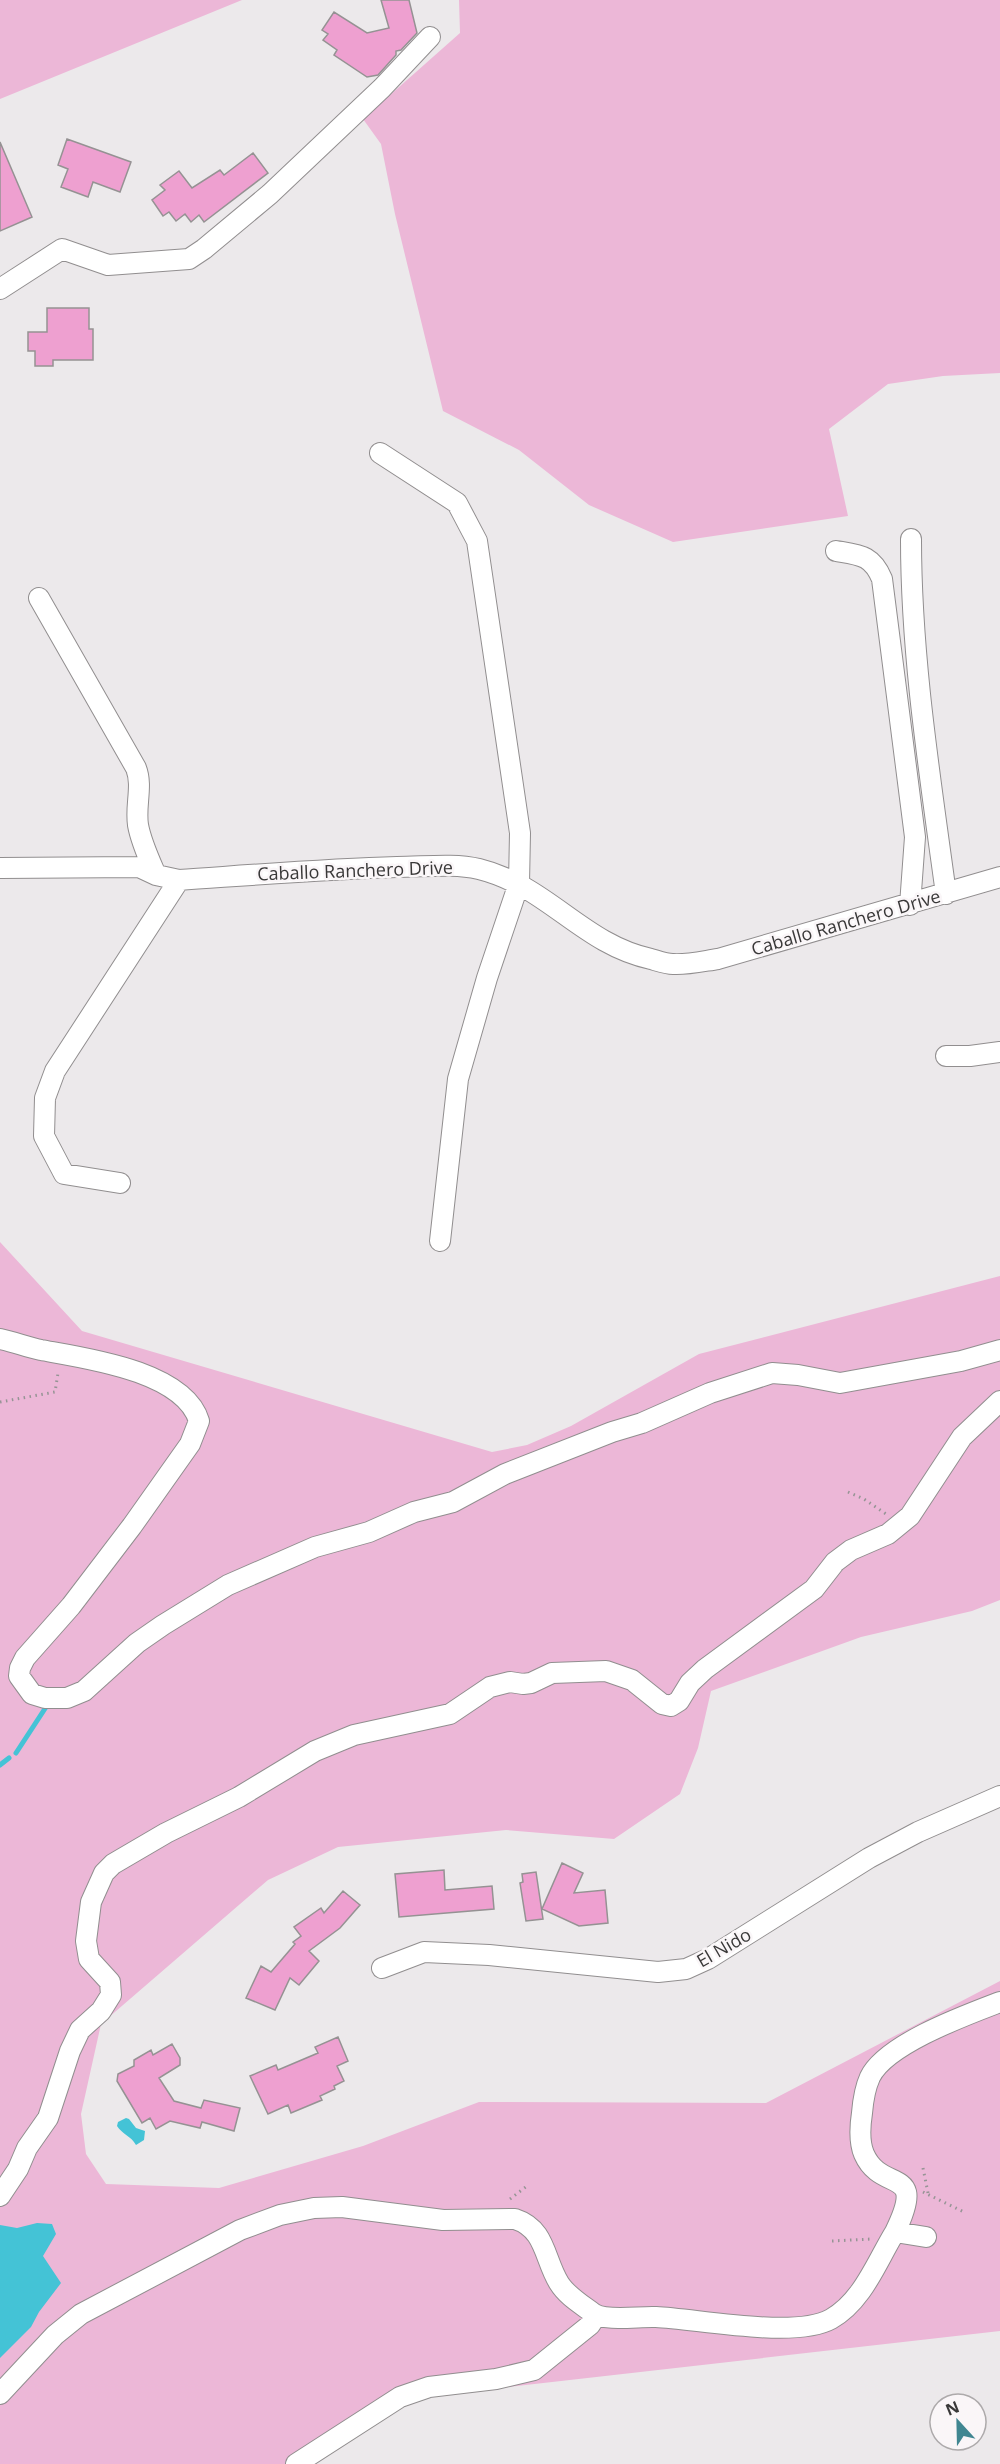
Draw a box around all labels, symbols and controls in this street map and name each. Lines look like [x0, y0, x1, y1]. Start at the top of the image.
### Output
street label: Caballo Ranchero Drive [257, 855, 453, 885]
street label: Caballo Ranchero Drive [748, 884, 943, 961]
street label: El Nido [692, 1922, 755, 1972]
north arrow [928, 2392, 988, 2452]
text: N [942, 2395, 963, 2421]

